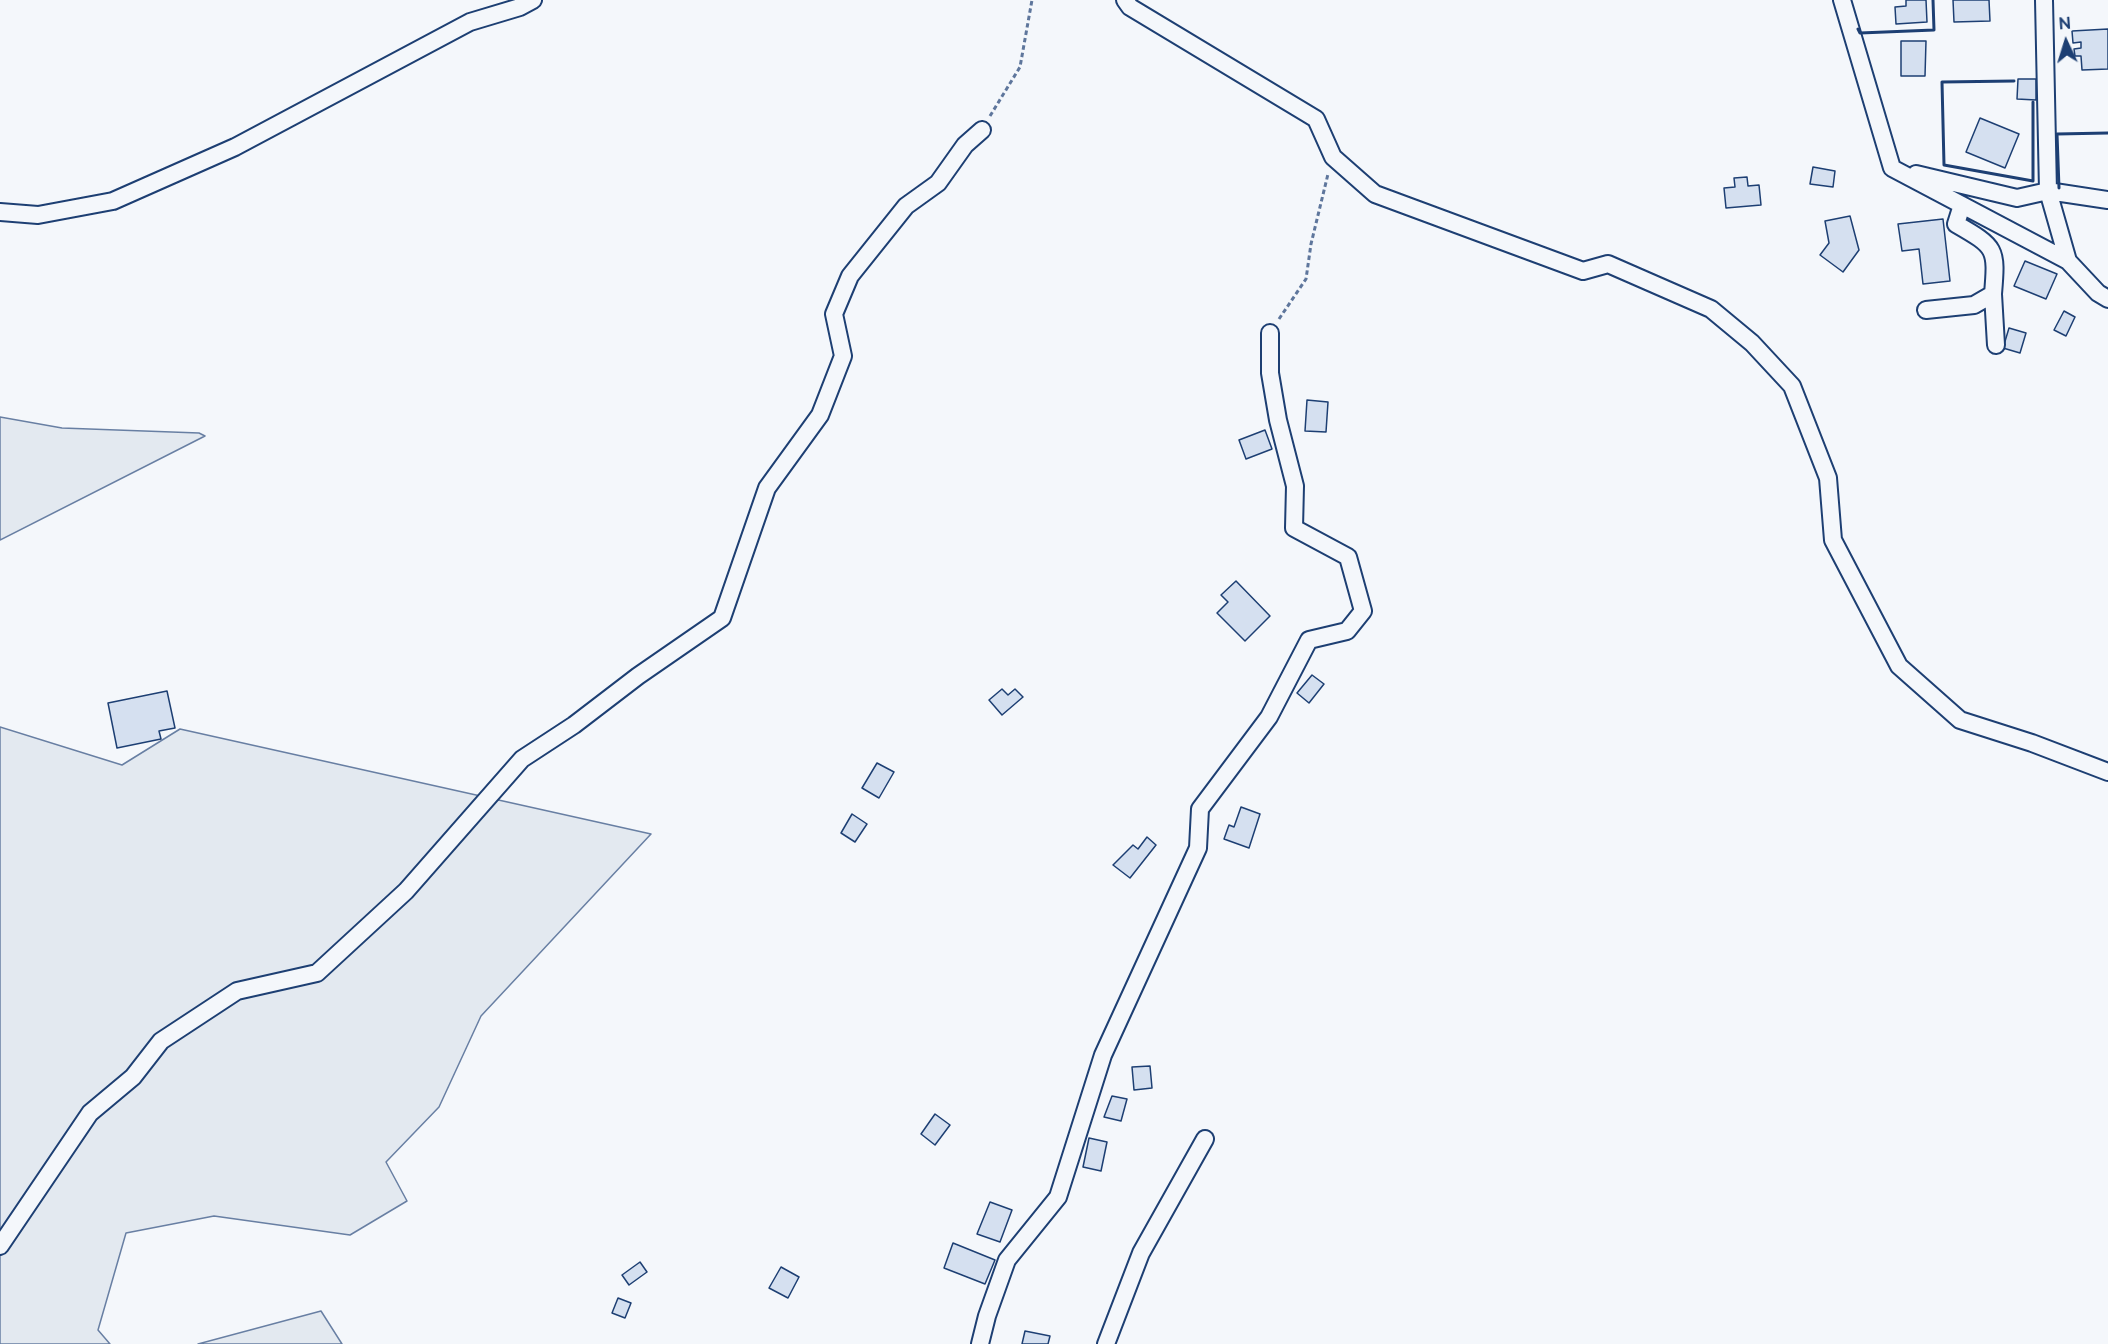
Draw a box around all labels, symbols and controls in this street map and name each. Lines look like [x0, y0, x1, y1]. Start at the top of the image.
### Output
north arrow [2036, 12, 2096, 72]
text: N [2058, 14, 2071, 33]

